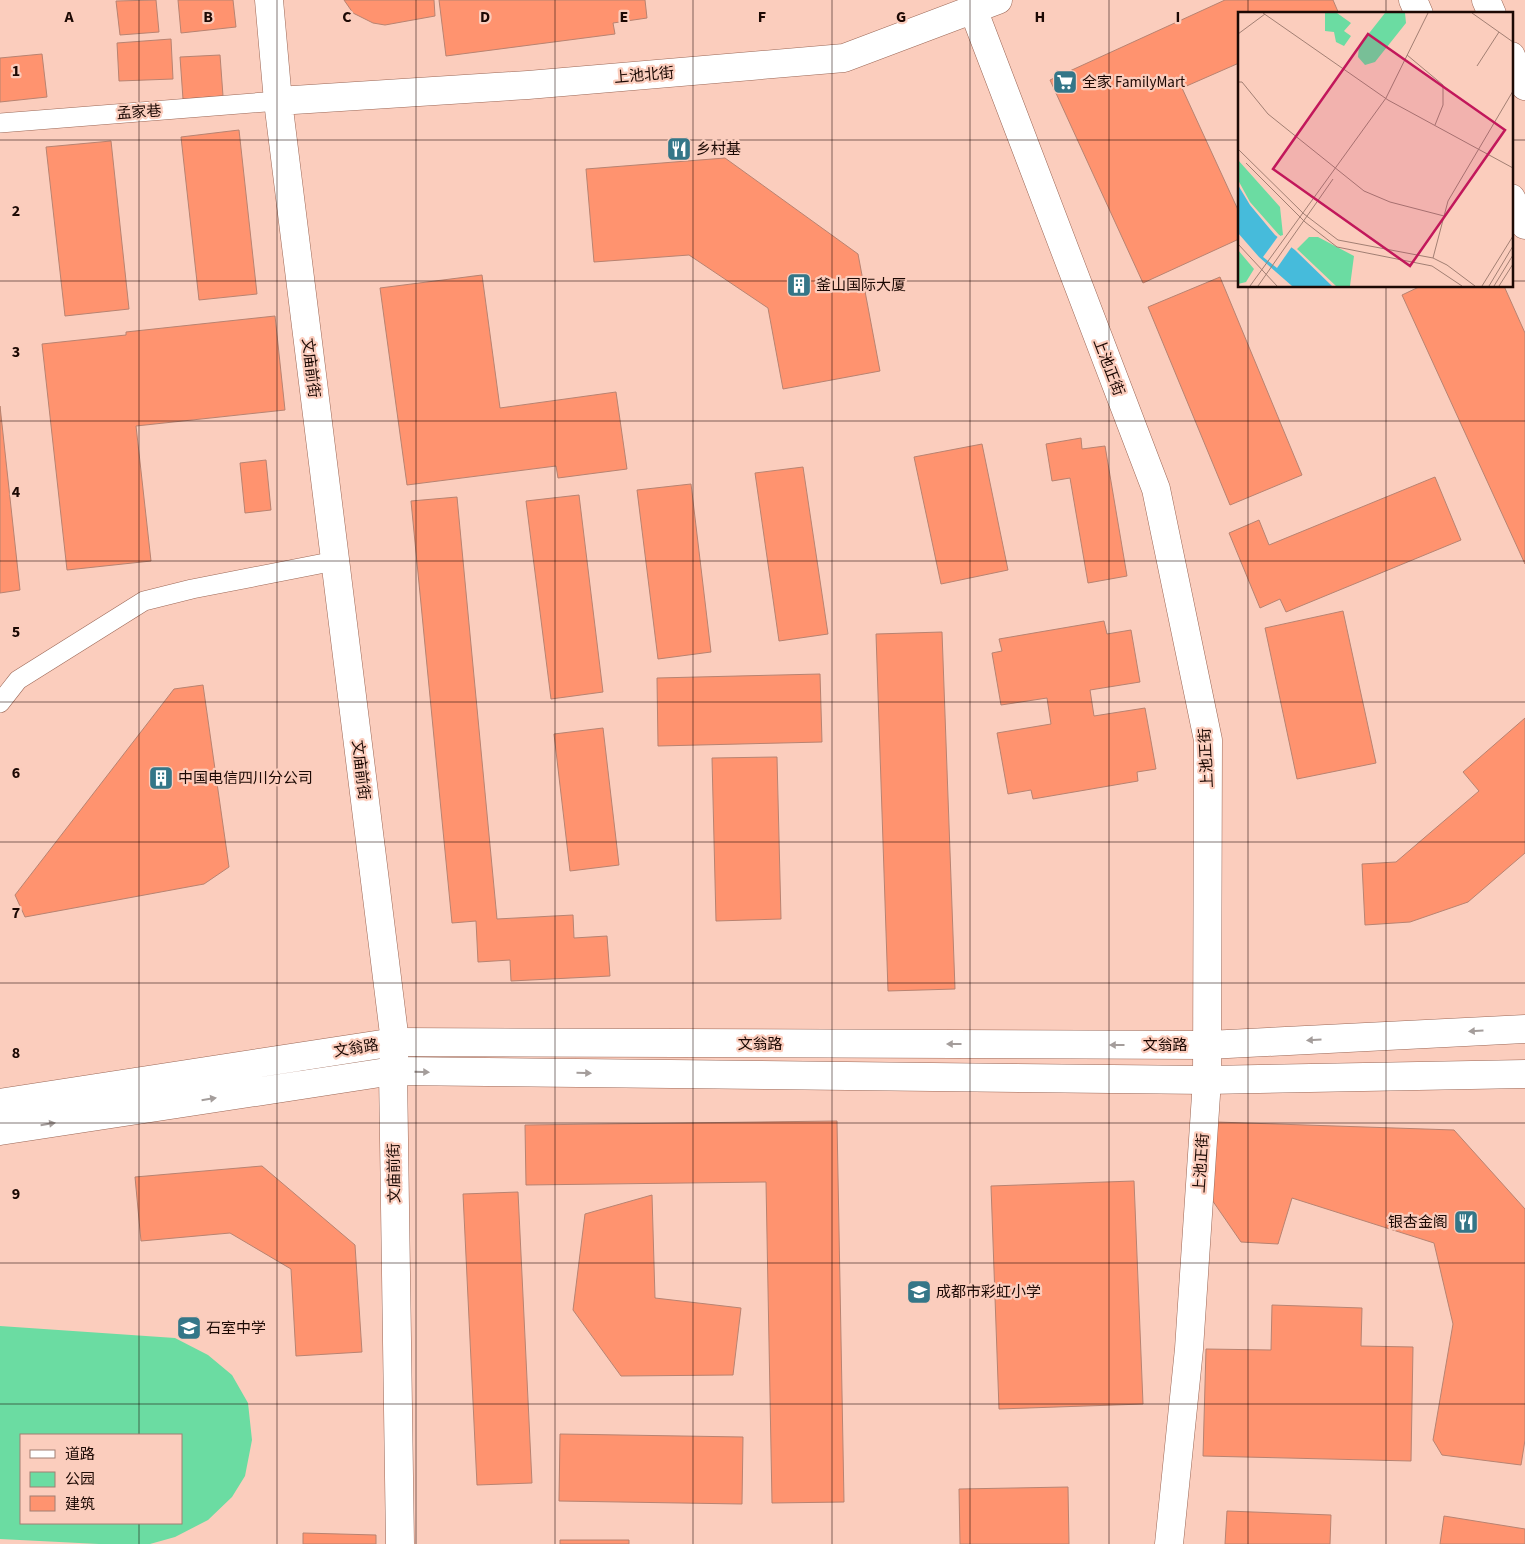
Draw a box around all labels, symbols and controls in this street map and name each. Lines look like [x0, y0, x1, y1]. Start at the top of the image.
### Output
text: A [63, 6, 74, 28]
text: B [203, 6, 213, 28]
text: C [342, 6, 352, 28]
text: D [480, 6, 490, 28]
text: E [620, 6, 628, 28]
text: F [758, 6, 766, 28]
text: G [896, 6, 906, 28]
text: H [1035, 6, 1045, 28]
text: I [1176, 6, 1180, 28]
inset map [1238, 12, 1512, 288]
text: 1 [12, 60, 20, 82]
street label: 上池北街 [613, 62, 675, 89]
supermarket icon: 全家 FamilyMart [1052, 69, 1078, 95]
place label: 全家 FamilyMart [1082, 72, 1185, 93]
street label: 孟家巷 [116, 100, 162, 125]
restaurant icon: 乡村基 [666, 136, 692, 162]
place label: 乡村基 [696, 139, 741, 160]
text: 2 [12, 200, 20, 222]
building icon: 釜山国际大厦 [786, 272, 812, 298]
place label: 釜山国际大厦 [816, 275, 906, 296]
street label: 上池正街 [1088, 335, 1129, 399]
street label: 文庙前街 [296, 337, 325, 399]
text: 3 [12, 341, 20, 363]
text: 4 [12, 481, 21, 503]
text: 5 [12, 621, 20, 643]
street label: 上池正街 [1194, 727, 1219, 788]
street label: 文庙前街 [346, 739, 375, 801]
text: 6 [12, 762, 20, 784]
building icon: 中国电信四川分公司 [148, 765, 174, 791]
place label: 中国电信四川分公司 [178, 768, 313, 789]
text: 7 [12, 902, 20, 924]
one-way arrow [1468, 1028, 1484, 1036]
street label: 文翁路 [737, 1034, 783, 1055]
street label: 文翁路 [332, 1035, 380, 1062]
street label: 文翁路 [1142, 1035, 1188, 1056]
one-way arrow [1306, 1036, 1322, 1044]
one-way arrow [946, 1040, 962, 1048]
one-way arrow [1108, 1041, 1124, 1049]
text: 8 [12, 1042, 20, 1064]
one-way arrow [414, 1068, 430, 1076]
one-way arrow [576, 1069, 592, 1077]
one-way arrow [201, 1095, 217, 1103]
one-way arrow [41, 1119, 57, 1127]
street label: 上池正街 [1189, 1132, 1214, 1194]
street label: 文庙前街 [383, 1143, 406, 1203]
text: 9 [12, 1183, 20, 1205]
restaurant icon: 银杏金阁 [1453, 1209, 1479, 1235]
place label: 银杏金阁 [1388, 1212, 1448, 1233]
school or university icon: 成都市彩虹小学 [906, 1279, 932, 1305]
place label: 成都市彩虹小学 [936, 1282, 1041, 1303]
school or university icon: 石室中学 [176, 1315, 202, 1341]
place label: 石室中学 [206, 1318, 266, 1339]
legend [20, 1434, 182, 1524]
text: 道路 [65, 1444, 95, 1465]
text: 公园 [65, 1469, 95, 1490]
text: 建筑 [65, 1494, 95, 1515]

